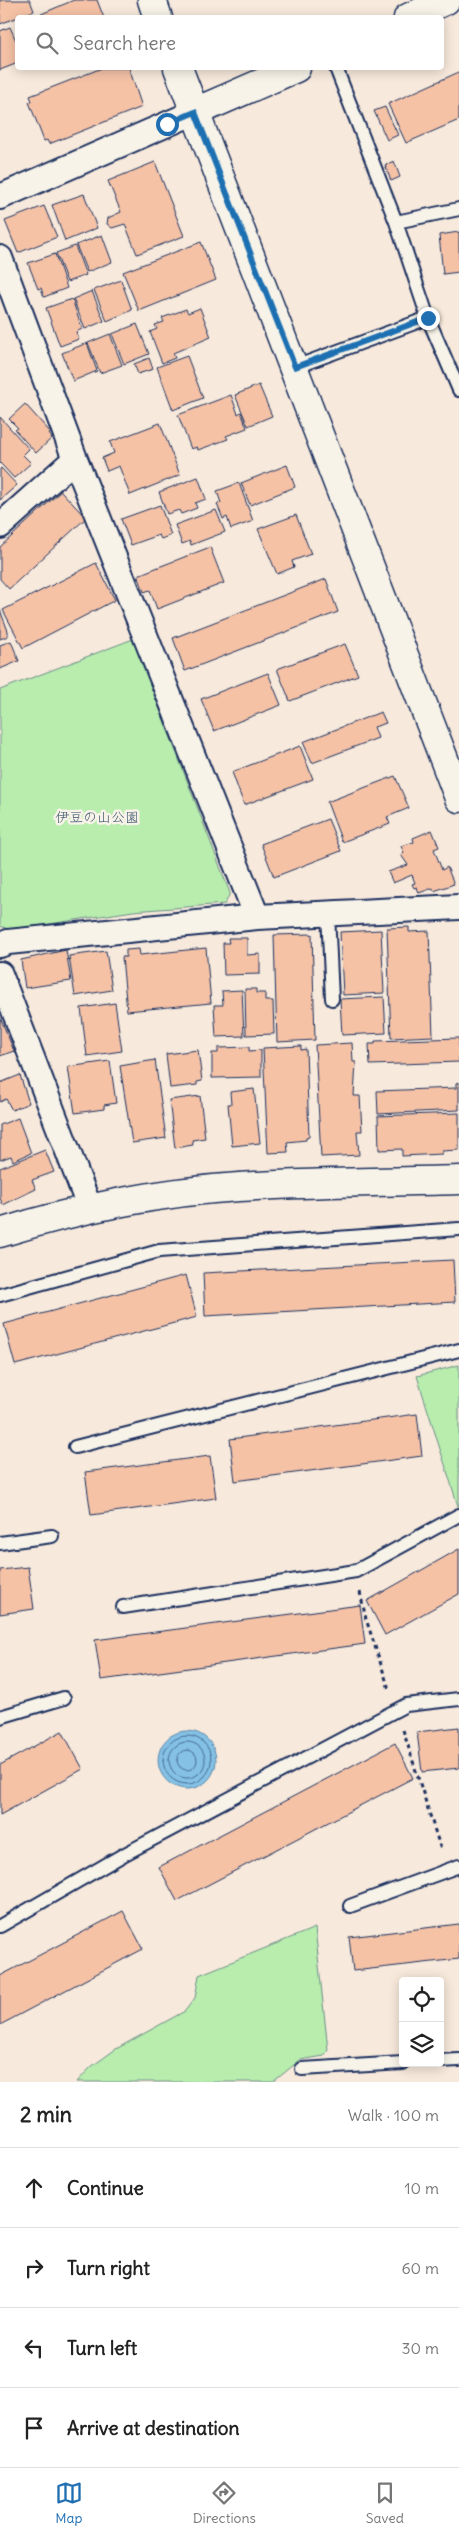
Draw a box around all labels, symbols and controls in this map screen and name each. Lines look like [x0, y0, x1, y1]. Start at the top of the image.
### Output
search box [15, 15, 444, 70]
icon: search [33, 29, 61, 57]
text: Search here [73, 31, 176, 55]
route start [156, 113, 179, 136]
route end [417, 307, 440, 330]
park label: 伊豆の山公園 [55, 808, 139, 826]
map controls [399, 1977, 444, 2067]
button: locate [399, 1977, 444, 2022]
button: layers [399, 2022, 444, 2067]
text: 2 min [20, 2101, 72, 2128]
text: Walk · 100 m [348, 2105, 439, 2125]
icon: ahead [20, 2174, 48, 2202]
text: Continue [67, 2176, 144, 2200]
text: 10 m [404, 2178, 439, 2198]
icon: right [20, 2254, 48, 2282]
text: Turn right [67, 2256, 150, 2280]
text: 60 m [401, 2258, 439, 2278]
icon: left [20, 2334, 48, 2362]
text: Turn left [67, 2336, 137, 2360]
text: 30 m [402, 2338, 439, 2358]
icon: arrive [20, 2414, 48, 2442]
text: Arrive at destination [67, 2416, 240, 2440]
tab: Map [55, 2479, 83, 2527]
tab: Directions [193, 2479, 256, 2527]
tab: Saved [366, 2479, 404, 2527]

